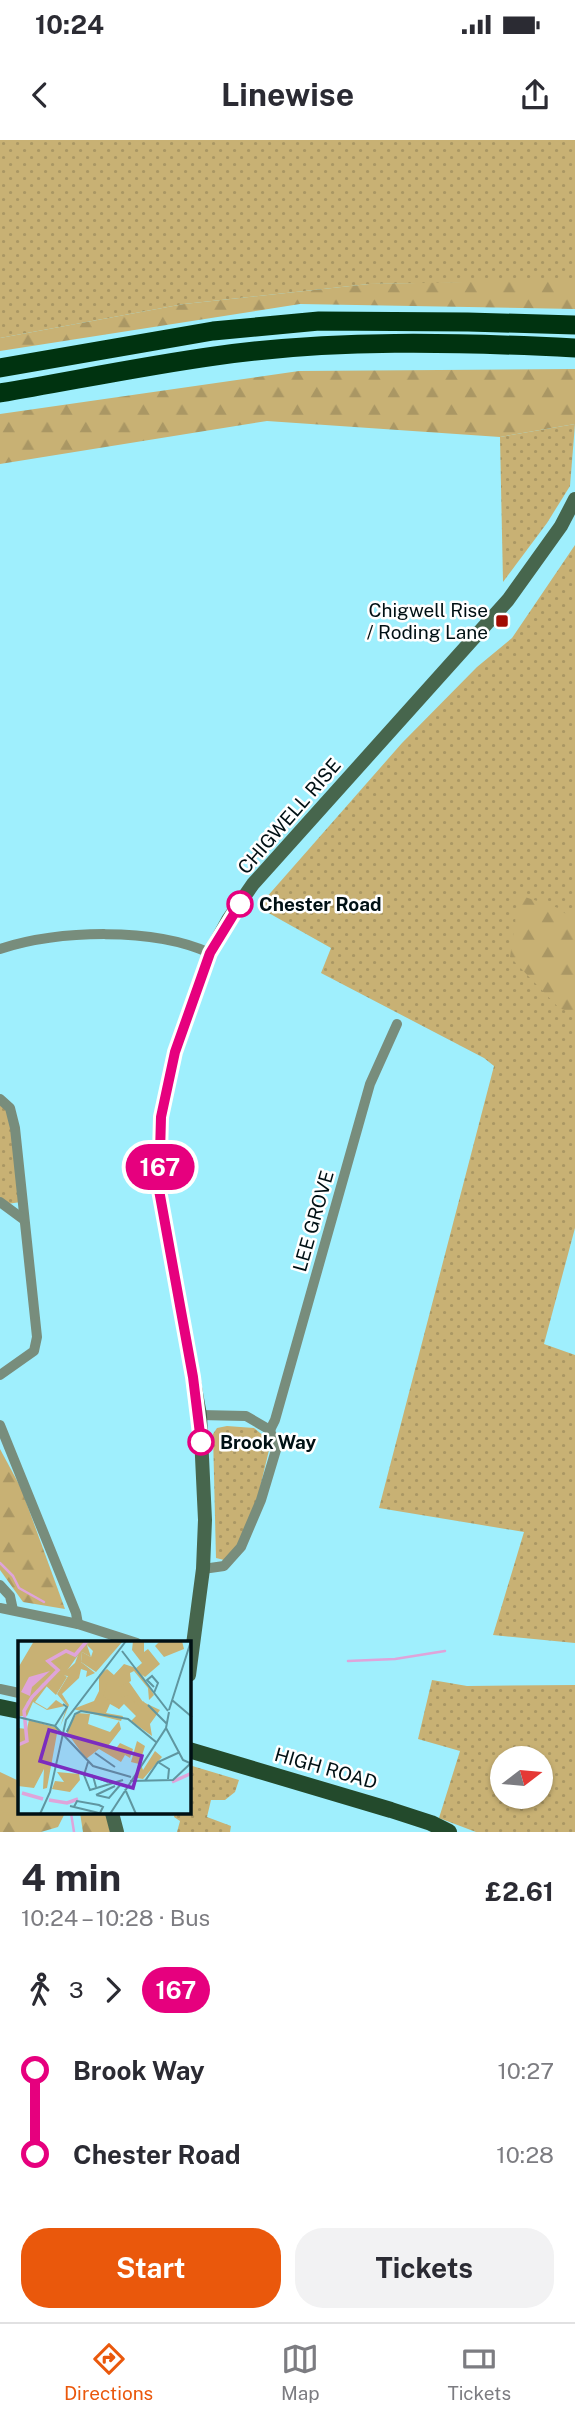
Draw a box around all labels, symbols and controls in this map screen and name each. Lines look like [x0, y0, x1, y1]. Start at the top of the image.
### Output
text: 10:24 [35, 9, 104, 40]
icon: back [21, 76, 59, 114]
text: Linewise [221, 76, 354, 113]
icon: share [516, 76, 554, 114]
place label: Chigwell Rise / Roding Lane [367, 599, 488, 643]
marker: Chigwell Rise / Roding Lane [494, 613, 510, 629]
street label: CHIGWELL RISE [233, 754, 345, 878]
marker: Chester Road [227, 891, 253, 917]
place label: Chester Road [259, 893, 382, 915]
line badge: 167 [120, 1144, 200, 1190]
text: 167 [140, 1153, 180, 1181]
street label: LEE GROVE [288, 1168, 338, 1274]
marker: Brook Way [188, 1429, 214, 1455]
place label: Brook Way [220, 1431, 316, 1453]
inset map [18, 1641, 191, 1814]
street label: HIGH ROAD [272, 1743, 380, 1793]
north arrow [490, 1746, 553, 1810]
map controls [490, 1746, 553, 1809]
text: 4 min [21, 1855, 121, 1900]
text: £2.61 [485, 1876, 554, 1907]
text: 10:24 – 10:28 · Bus [21, 1904, 210, 1931]
icon: walk [21, 1971, 59, 2009]
icon: forward [94, 1971, 132, 2009]
text: 3 [69, 1976, 84, 2003]
text: 167 [156, 1976, 196, 2004]
text: Brook Way [73, 2055, 205, 2086]
text: 10:27 [497, 2057, 554, 2084]
text: Chester Road [73, 2139, 241, 2170]
text: 10:28 [496, 2141, 554, 2168]
button: Start [21, 2228, 281, 2308]
button: Tickets [295, 2228, 554, 2308]
tab: Directions [64, 2340, 153, 2404]
tab: Map [281, 2340, 320, 2404]
tab: Tickets [447, 2340, 511, 2404]

